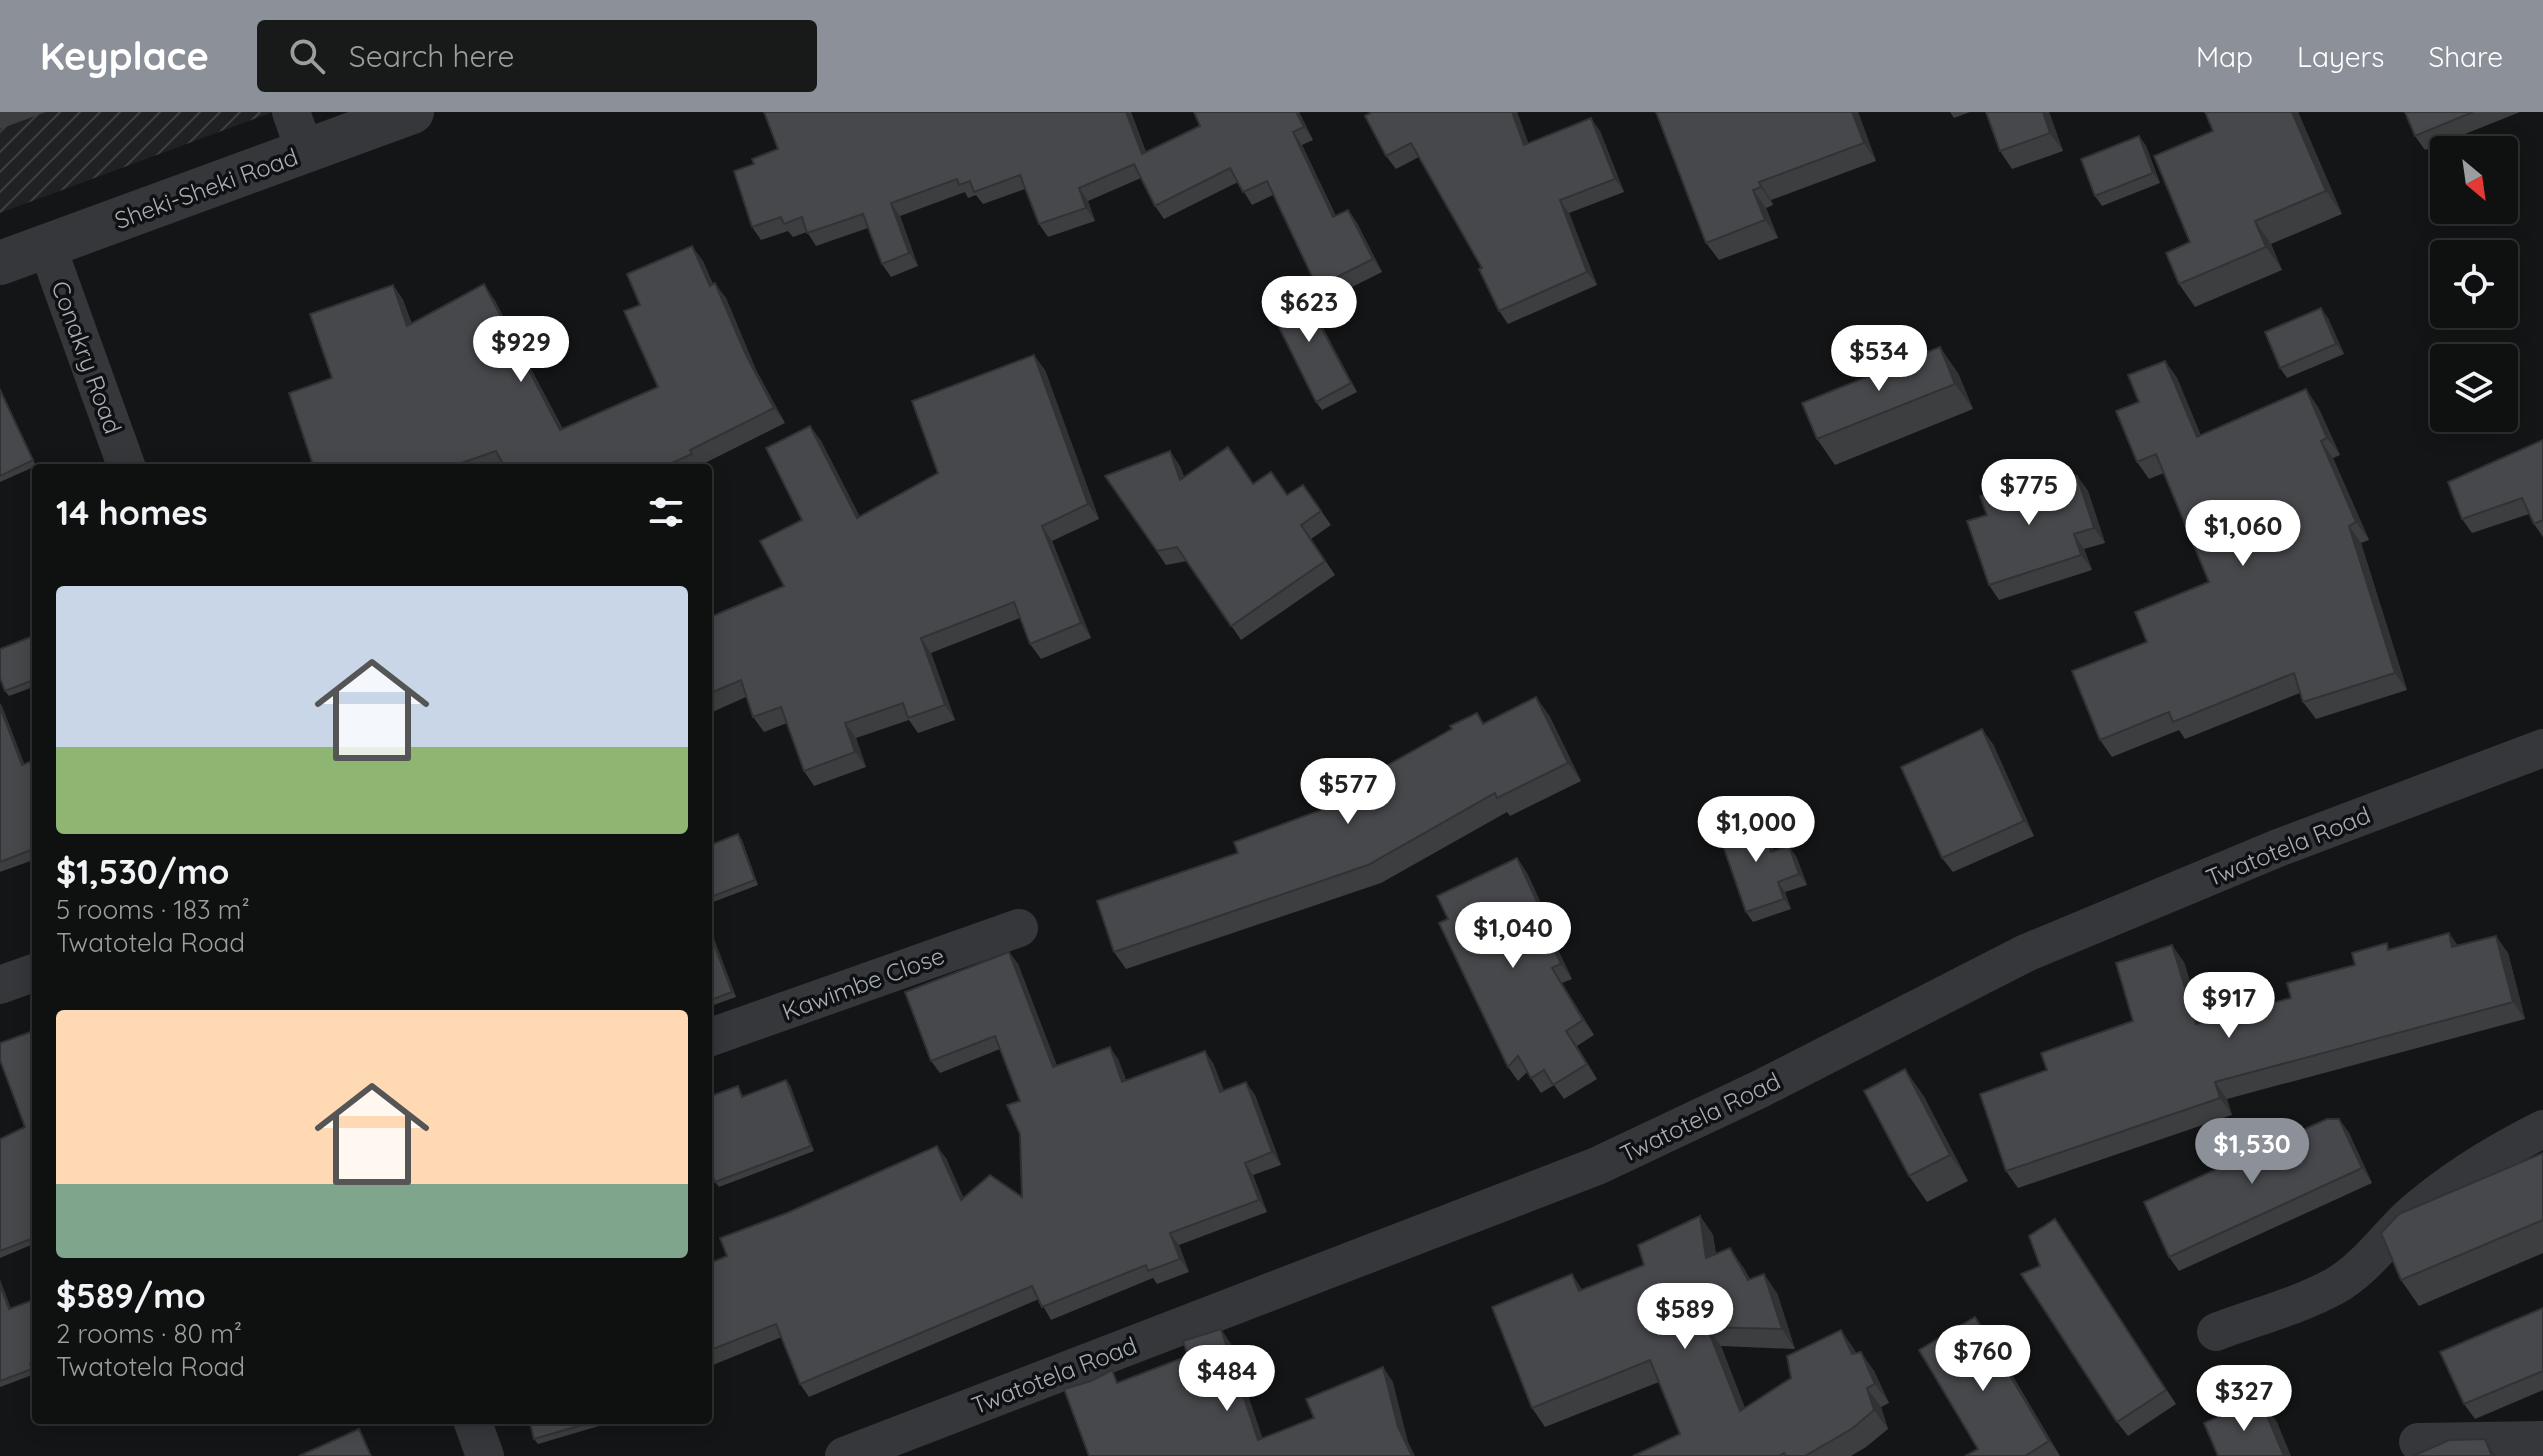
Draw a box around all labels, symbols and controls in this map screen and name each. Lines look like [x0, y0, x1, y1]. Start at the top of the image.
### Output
search box [257, 20, 817, 92]
text: Keyplace [40, 32, 209, 80]
icon: search [285, 34, 329, 78]
text: Search here [349, 37, 514, 75]
text: Map [2196, 39, 2253, 74]
text: Layers [2297, 39, 2384, 74]
text: Share [2428, 39, 2503, 74]
north arrow [2430, 136, 2518, 224]
map controls [2430, 136, 2518, 432]
street label: Sheki-Sheki Road [110, 141, 302, 235]
button: locate [2430, 240, 2518, 328]
pin: $623 [1262, 276, 1356, 344]
street label: Conakry Road [45, 277, 129, 437]
text: $623 [1280, 285, 1338, 318]
pin: $929 [474, 316, 568, 384]
text: $929 [491, 325, 551, 358]
pin: $534 [1832, 325, 1926, 393]
text: $534 [1849, 334, 1909, 367]
button: layers [2430, 344, 2518, 432]
pin: $775 [1982, 459, 2076, 527]
text: $775 [1999, 468, 2059, 501]
icon: filters [644, 490, 688, 534]
text: 14 homes [56, 491, 208, 534]
pin: $1,060 [2178, 500, 2308, 568]
text: $1,060 [2203, 509, 2283, 542]
icon: home [300, 638, 444, 782]
pin: $577 [1301, 758, 1395, 826]
text: $577 [1318, 767, 1378, 800]
pin: $1,000 [1691, 796, 1821, 864]
street label: Twatotela Road [2201, 799, 2375, 893]
text: $1,000 [1716, 805, 1796, 838]
text: $1,530/mo [56, 850, 229, 893]
text: 5 rooms · 183 m² [56, 893, 250, 926]
pin: $1,040 [1448, 902, 1578, 970]
text: $1,040 [1473, 911, 1553, 944]
text: Twatotela Road [56, 926, 245, 959]
street label: Kawimbe Close [778, 940, 948, 1026]
pin: $917 [2182, 972, 2276, 1040]
text: $917 [2202, 981, 2256, 1014]
icon: home [300, 1062, 444, 1206]
street label: Twatotela Road [1615, 1065, 1785, 1169]
pin: $1,530 [2187, 1118, 2317, 1186]
text: $1,530 [2213, 1127, 2291, 1160]
text: $589/mo [56, 1274, 206, 1317]
pin: $589 [1638, 1283, 1732, 1351]
text: $589 [1655, 1292, 1715, 1325]
text: 2 rooms · 80 m² [56, 1317, 242, 1350]
pin: $760 [1936, 1325, 2030, 1393]
street label: Twatotela Road [967, 1330, 1141, 1420]
text: $760 [1953, 1334, 2013, 1367]
pin: $484 [1180, 1345, 1274, 1413]
text: Twatotela Road [56, 1350, 245, 1383]
text: $484 [1197, 1354, 1257, 1387]
pin: $327 [2197, 1365, 2291, 1433]
text: $327 [2215, 1374, 2273, 1407]

